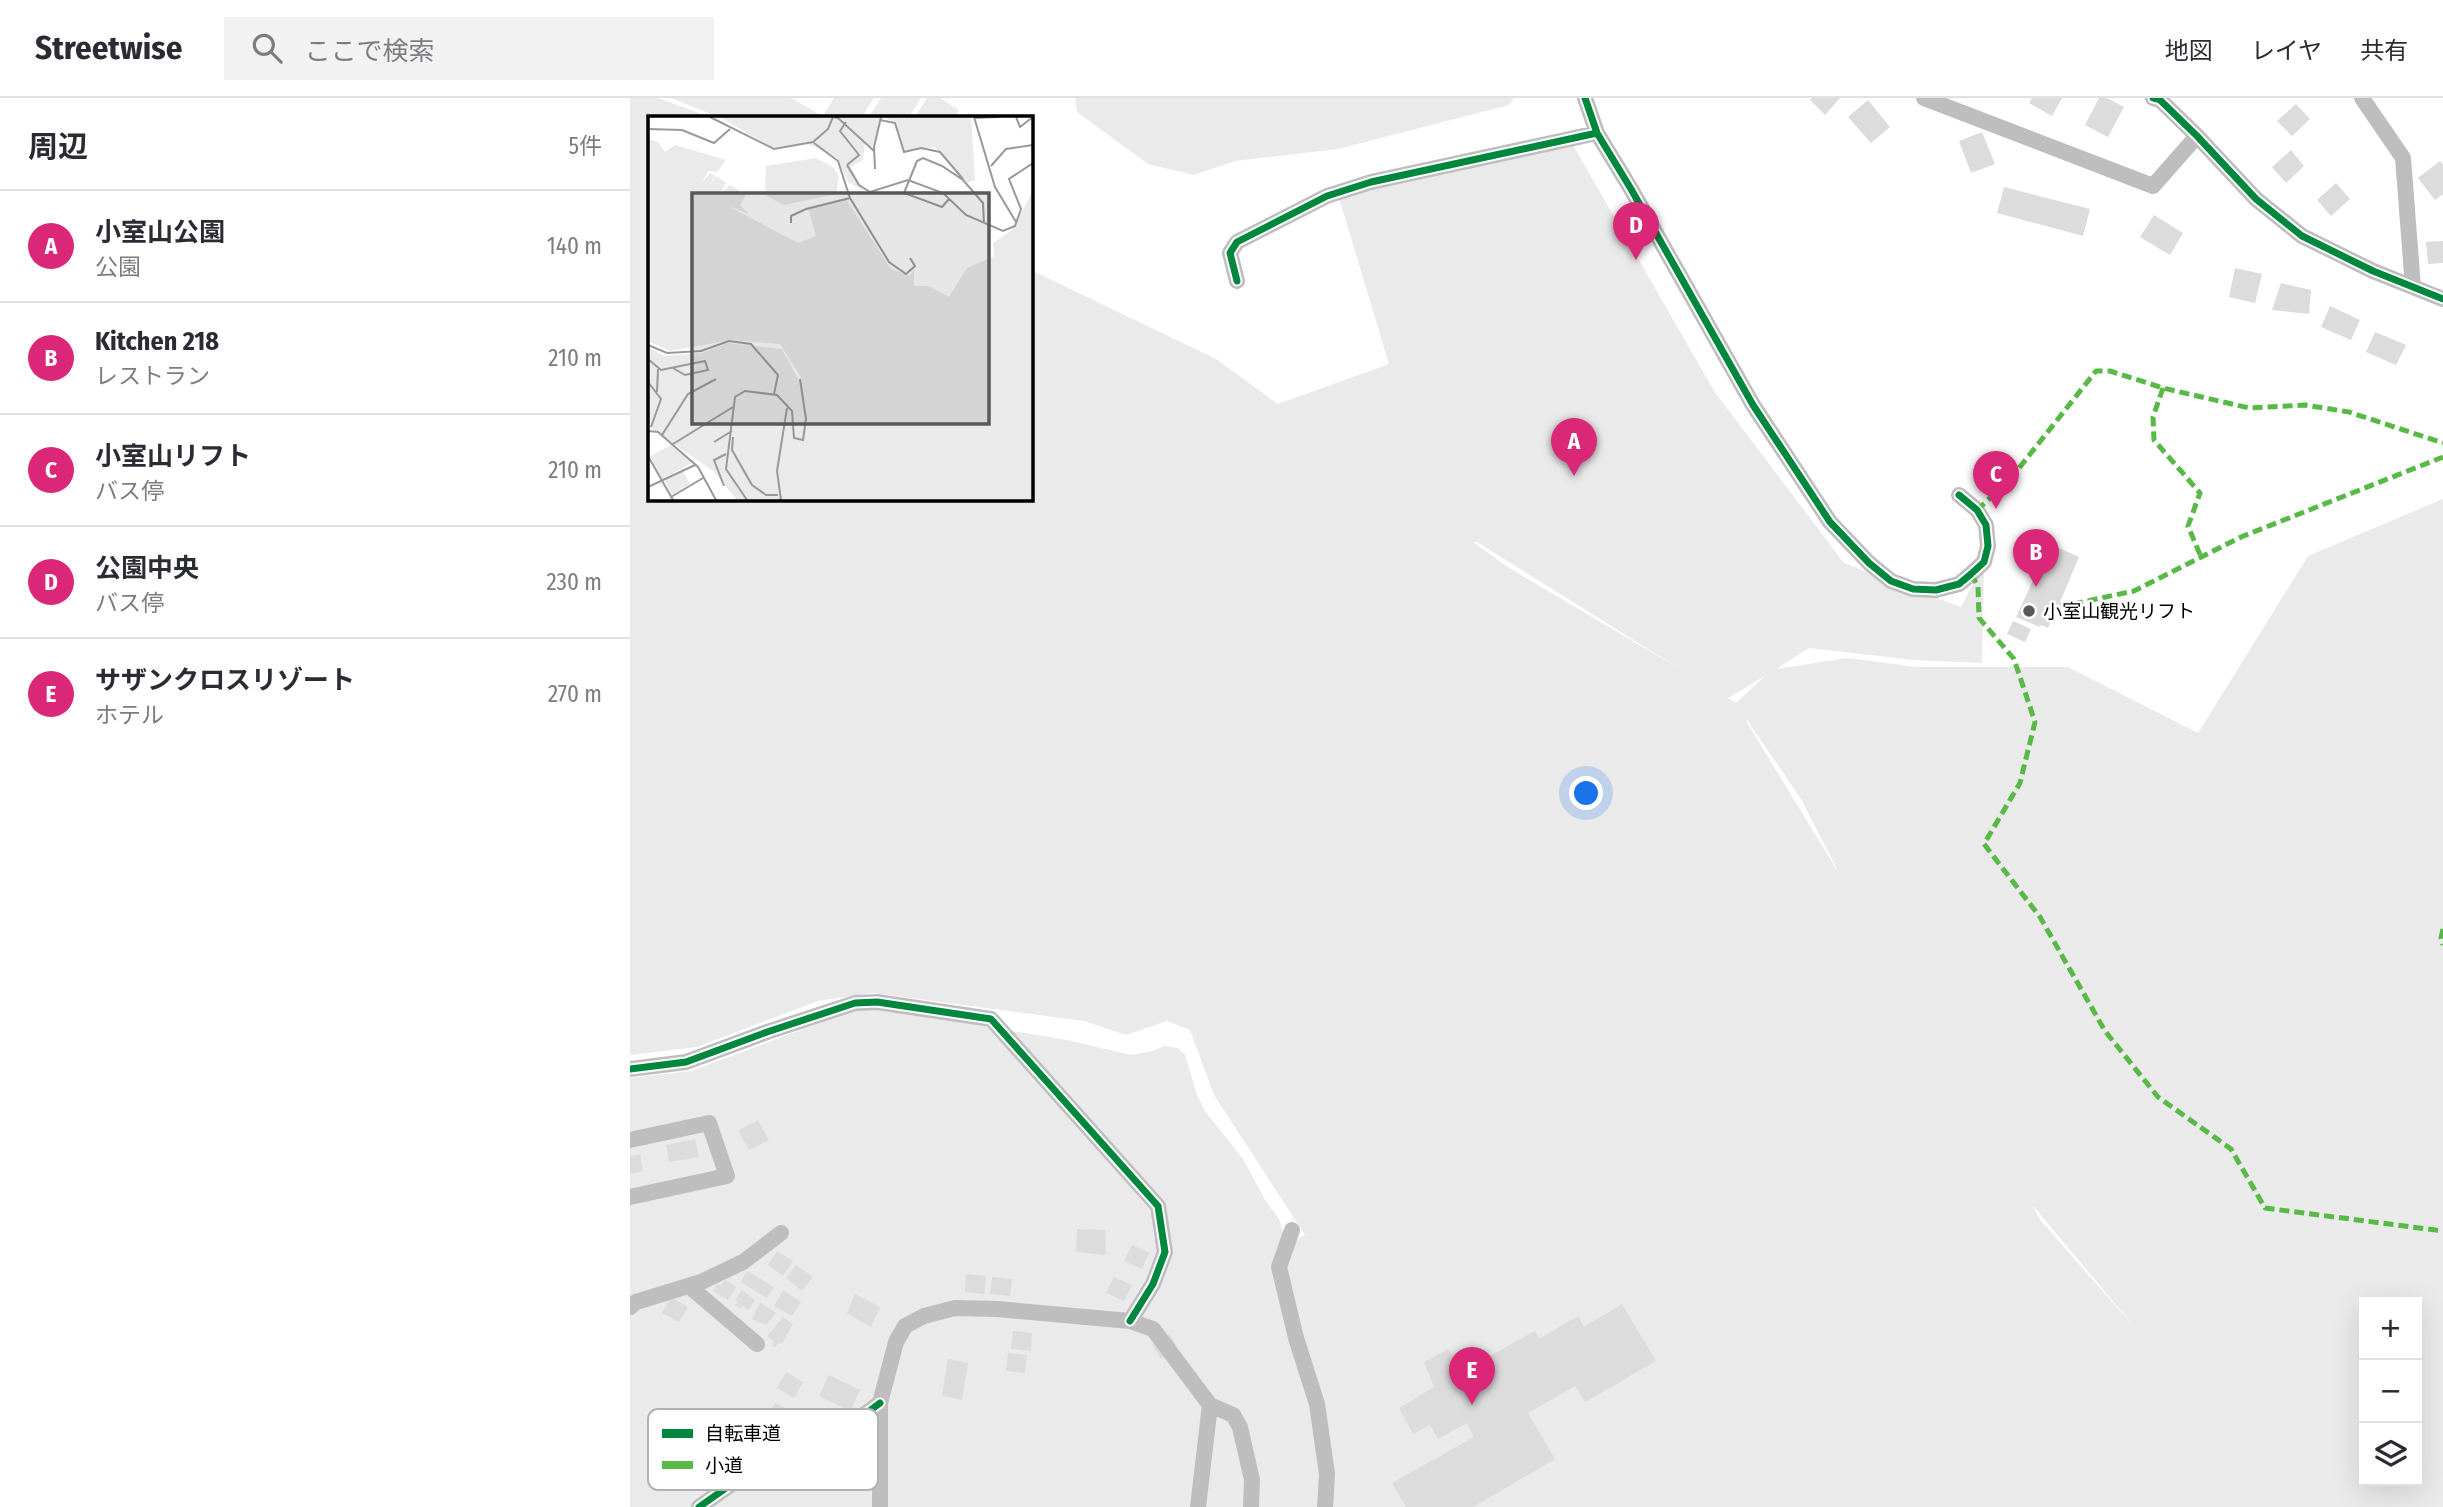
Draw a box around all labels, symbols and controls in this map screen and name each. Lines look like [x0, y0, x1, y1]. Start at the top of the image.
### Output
search box [224, 17, 714, 80]
text: Streetwise [35, 28, 182, 68]
icon: search [248, 29, 286, 67]
text: ここで検索 [304, 36, 434, 67]
text: 地図 [2165, 37, 2213, 65]
text: レイヤ [2251, 37, 2322, 65]
text: 共有 [2360, 37, 2408, 65]
inset map [648, 116, 1032, 500]
text: 周辺 [28, 129, 88, 165]
text: 5件 [568, 132, 602, 160]
pin: D [1613, 202, 1659, 260]
text: 小室山公園 [95, 217, 225, 248]
text: A [45, 232, 57, 260]
text: 140 m [547, 232, 602, 260]
text: 公園 [95, 253, 141, 281]
text: Kitchen 218 [95, 326, 219, 357]
text: B [45, 344, 57, 372]
text: 210 m [548, 344, 602, 372]
text: レストラン [95, 362, 210, 390]
pin: A [1551, 418, 1597, 476]
text: 小室山リフト [95, 441, 251, 472]
pin: C [1973, 451, 2019, 509]
text: C [45, 456, 57, 484]
text: 210 m [548, 456, 602, 484]
text: バス停 [95, 477, 164, 505]
pin: B [2013, 529, 2059, 587]
text: 公園中央 [95, 553, 199, 584]
text: D [44, 568, 58, 596]
text: 230 m [546, 568, 602, 596]
text: バス停 [95, 589, 164, 617]
place label: 小室山観光リフト [2043, 600, 2195, 623]
marker: 小室山観光リフト [2021, 603, 2037, 619]
text: サザンクロスリゾート [95, 665, 355, 696]
text: E [46, 680, 56, 708]
text: 270 m [548, 680, 602, 708]
text: ホテル [95, 701, 164, 729]
your location [1569, 776, 1603, 810]
map controls [2359, 1297, 2422, 1486]
button: + [2359, 1297, 2422, 1360]
pin: E [1449, 1347, 1495, 1405]
button: − [2359, 1360, 2422, 1423]
legend [648, 1409, 878, 1490]
text: 自転車道 [705, 1422, 781, 1445]
button: layers [2359, 1423, 2422, 1486]
text: 小道 [705, 1454, 743, 1477]

